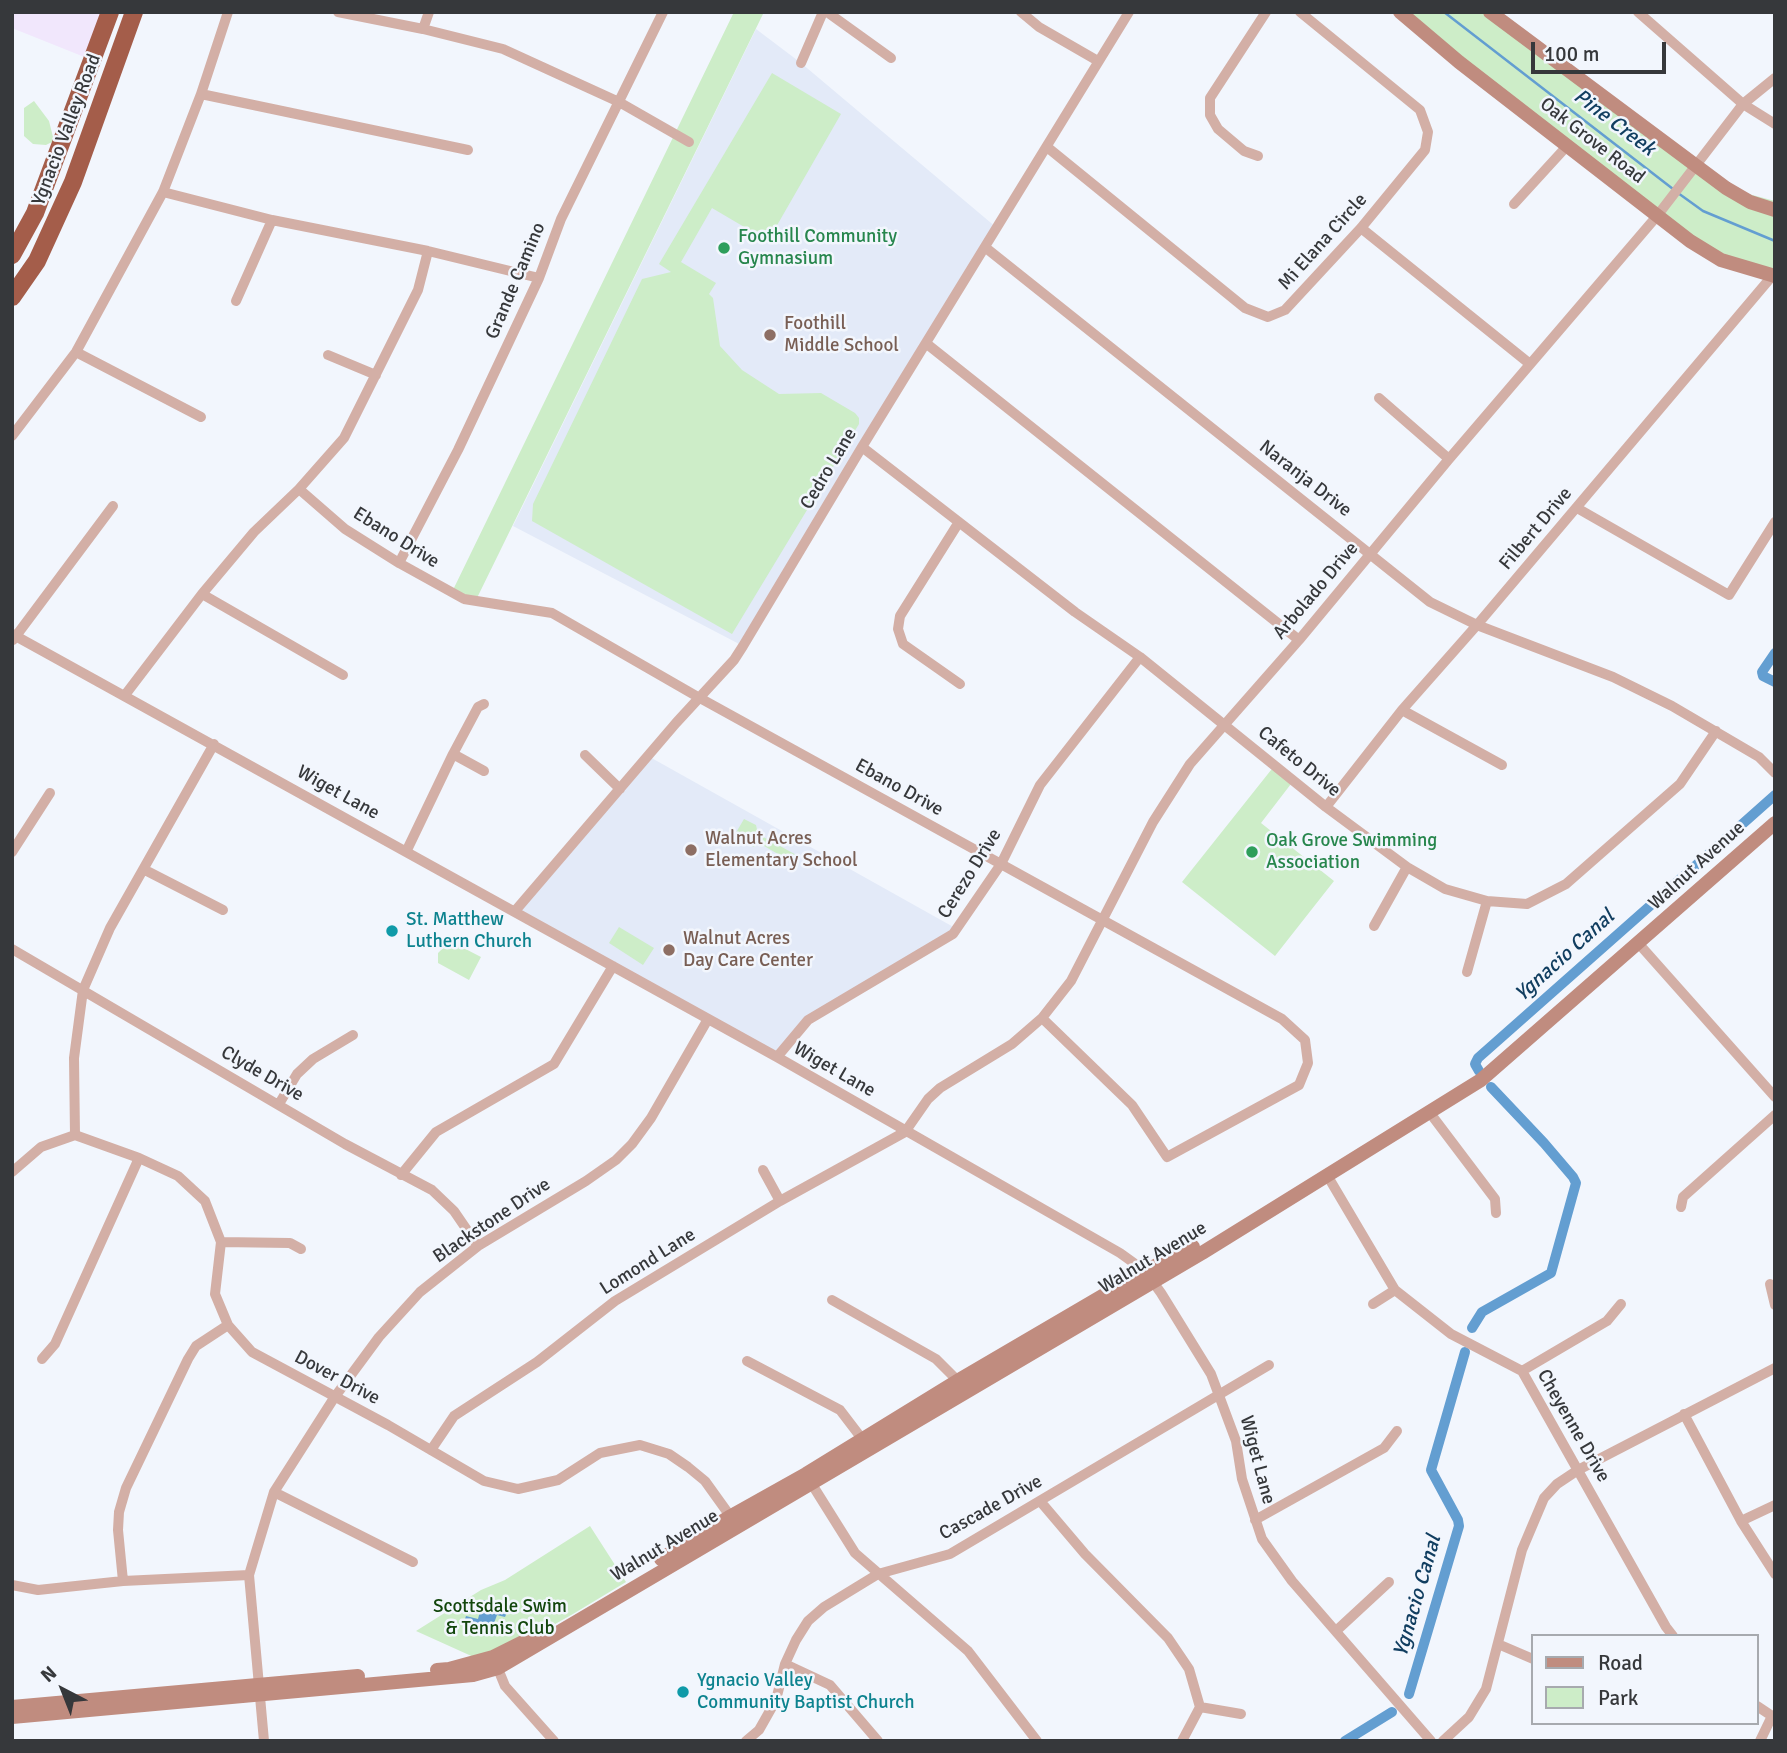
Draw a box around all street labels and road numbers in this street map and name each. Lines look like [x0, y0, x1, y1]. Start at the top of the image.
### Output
street label: Ygnacio Valley Road [28, 51, 106, 209]
street label: Oak Grove Road [1535, 93, 1649, 189]
street label: Mi Elana Circle [1274, 189, 1372, 295]
street label: Grande Camino [481, 219, 551, 343]
street label: Cedro Lane [796, 424, 862, 514]
street label: Naranja Drive [1254, 436, 1356, 522]
street label: Filbert Drive [1495, 483, 1577, 575]
street label: Ebano Drive [349, 503, 443, 573]
street label: Arbolado Drive [1269, 538, 1363, 644]
street label: Cafeto Drive [1253, 722, 1345, 802]
street label: Ebano Drive [851, 754, 947, 822]
street label: Wiget Lane [293, 761, 383, 825]
street label: Walnut Avenue [1644, 817, 1750, 915]
street label: Cerezo Drive [933, 825, 1007, 923]
street label: Wiget Lane [789, 1037, 879, 1103]
street label: Clyde Drive [217, 1041, 307, 1107]
street label: Blackstone Drive [429, 1173, 555, 1269]
street label: Walnut Avenue [1095, 1217, 1211, 1299]
street label: Lomond Lane [596, 1224, 700, 1300]
street label: Dover Drive [290, 1346, 384, 1410]
street label: Cheyenne Drive [1532, 1366, 1614, 1486]
street label: Wiget Lane [1234, 1413, 1280, 1507]
street label: Cascade Drive [936, 1470, 1046, 1546]
street label: Walnut Avenue [607, 1505, 723, 1587]

